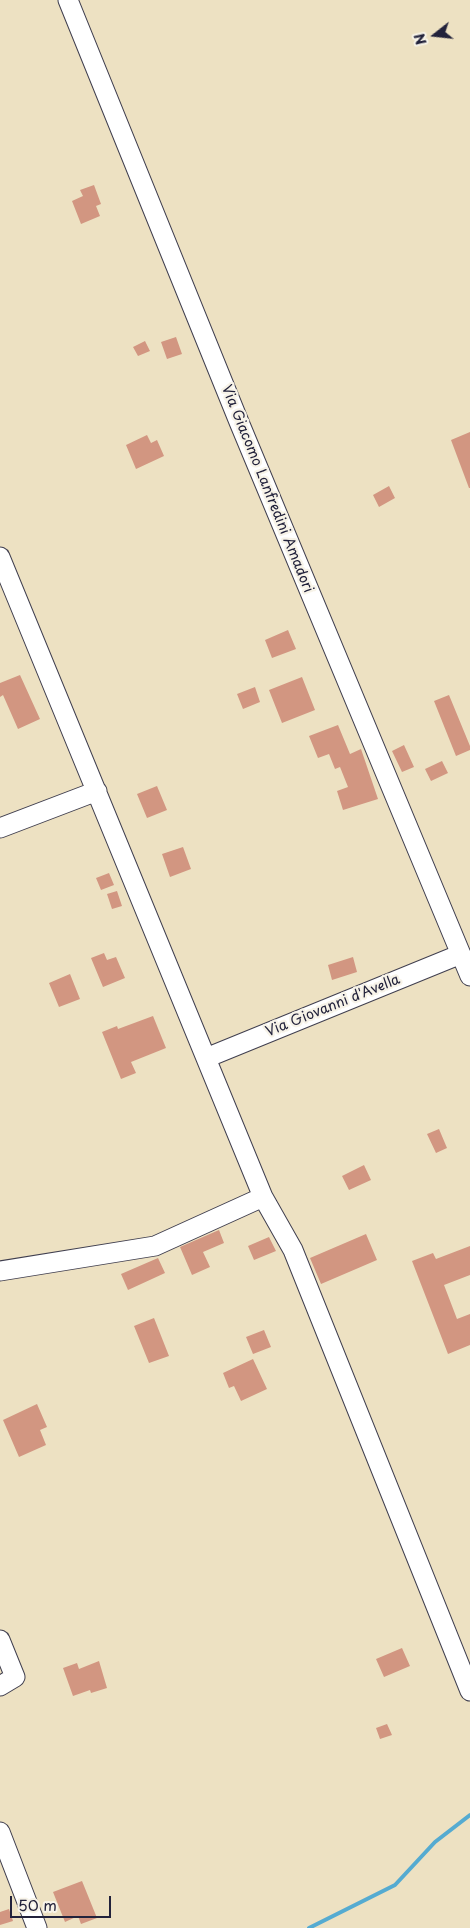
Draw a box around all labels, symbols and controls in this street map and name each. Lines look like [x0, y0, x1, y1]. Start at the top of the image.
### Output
north arrow [410, 10, 460, 60]
text: N [408, 31, 432, 47]
street label: Via Giacomo Lanfredini Amadori [218, 383, 316, 595]
street label: Via Giovanni d'Avella [263, 971, 403, 1041]
scale bar [12, 1886, 114, 1918]
text: 50 m [18, 1893, 57, 1916]

